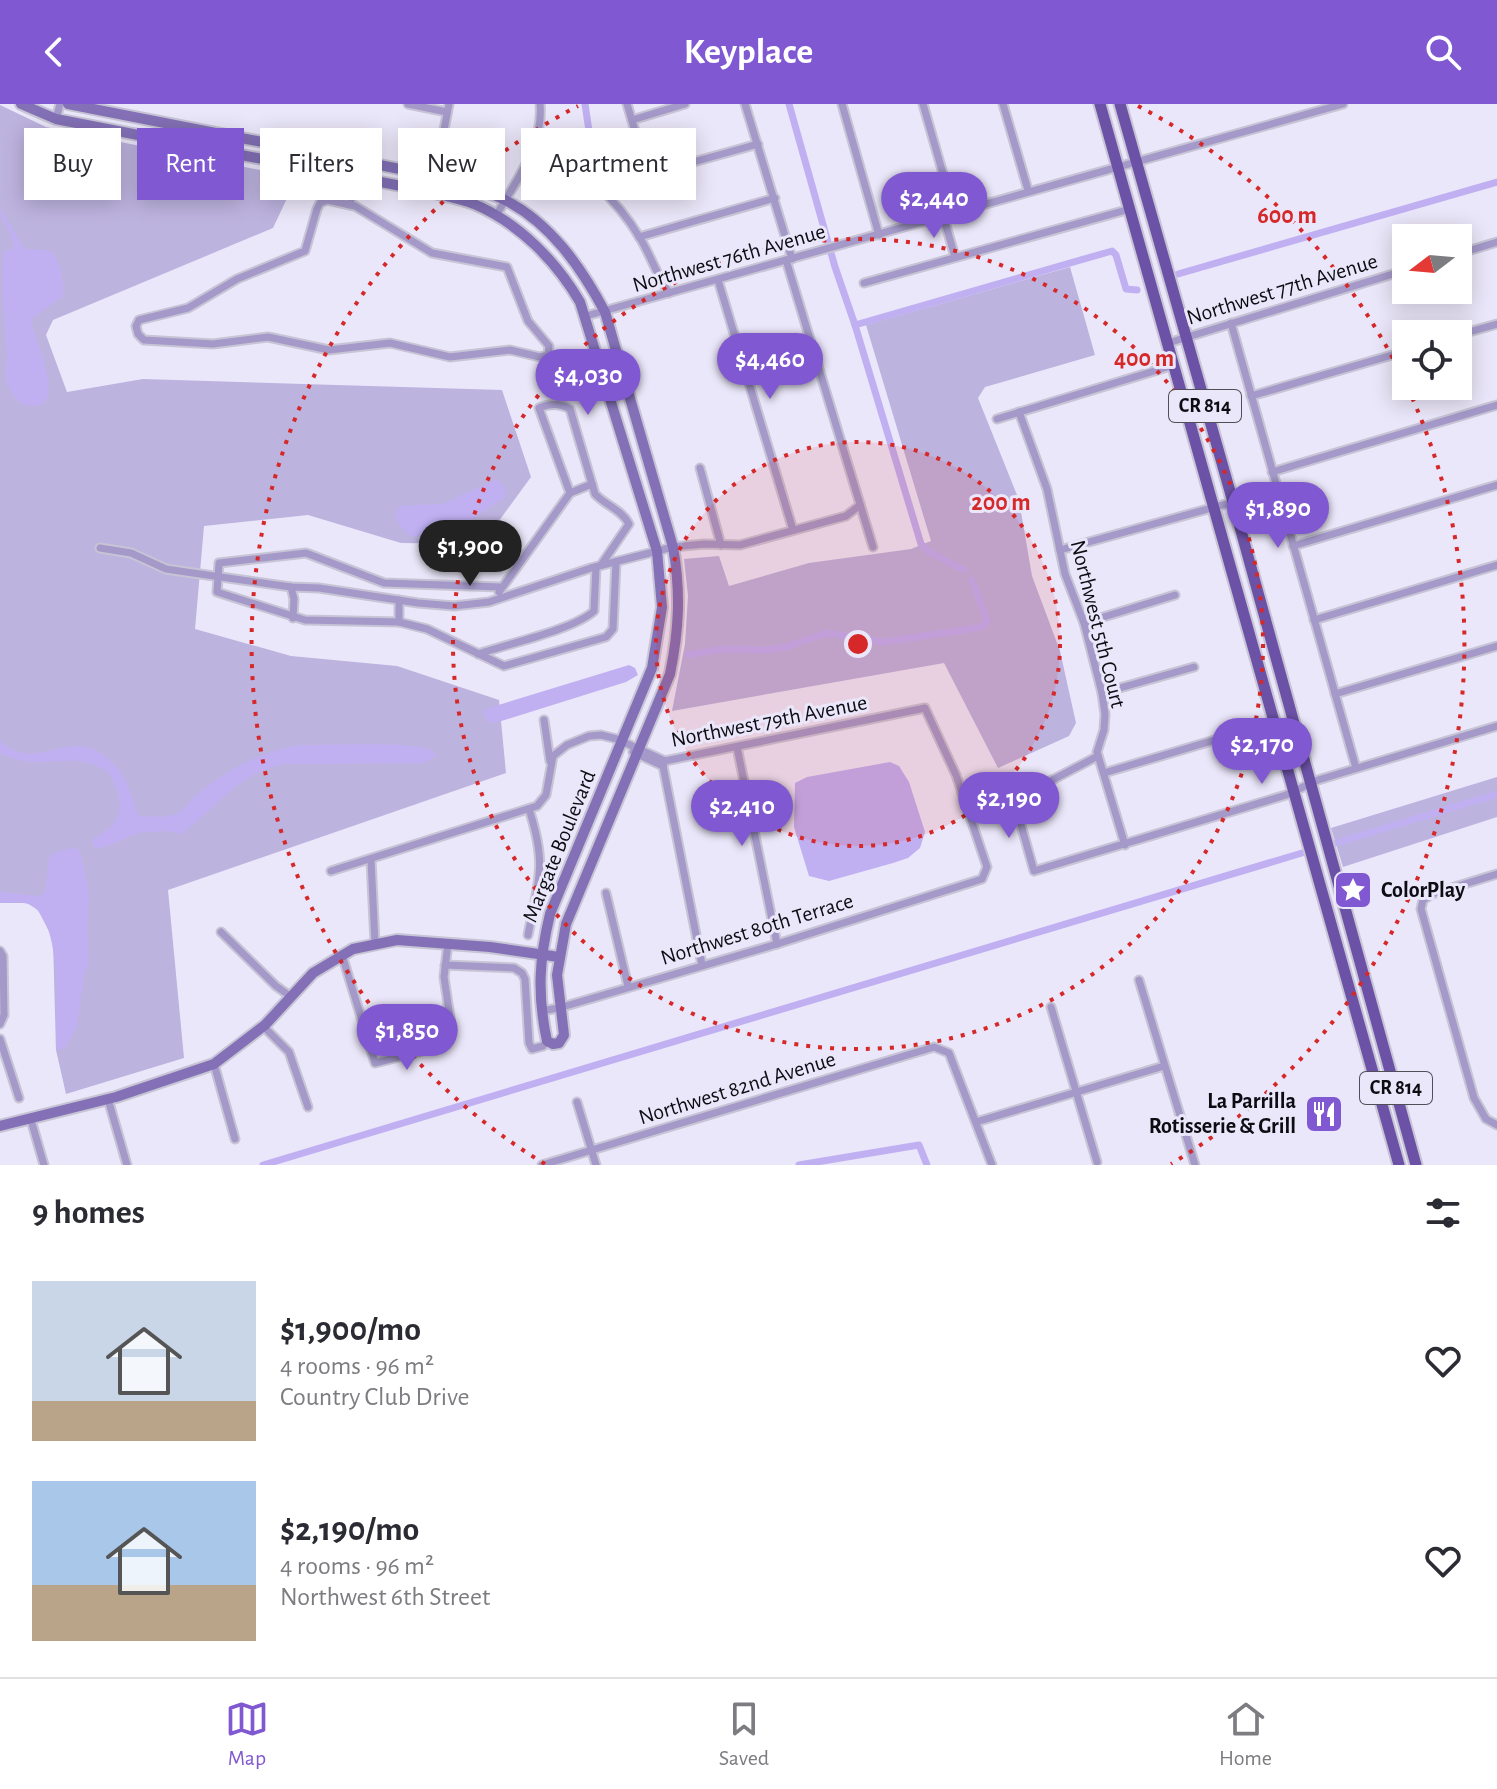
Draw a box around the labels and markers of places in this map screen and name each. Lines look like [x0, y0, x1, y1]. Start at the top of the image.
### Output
pin: $2,440 [869, 172, 999, 240]
pin: $4,460 [705, 333, 835, 401]
pin: $4,030 [523, 349, 653, 417]
pin: $1,890 [1213, 482, 1343, 550]
pin: $1,900 [405, 520, 535, 588]
centre of rings [844, 630, 872, 658]
pin: $2,170 [1197, 718, 1327, 786]
pin: $2,190 [944, 772, 1074, 840]
pin: $2,410 [677, 780, 807, 848]
place icon: ColorPlay [1332, 869, 1374, 911]
place label: ColorPlay [1381, 879, 1465, 902]
pin: $1,850 [342, 1004, 472, 1072]
place label: La Parrilla Rotisserie & Grill [1149, 1090, 1296, 1137]
restaurant icon: La Parrilla Rotisserie & Grill [1303, 1093, 1345, 1135]

